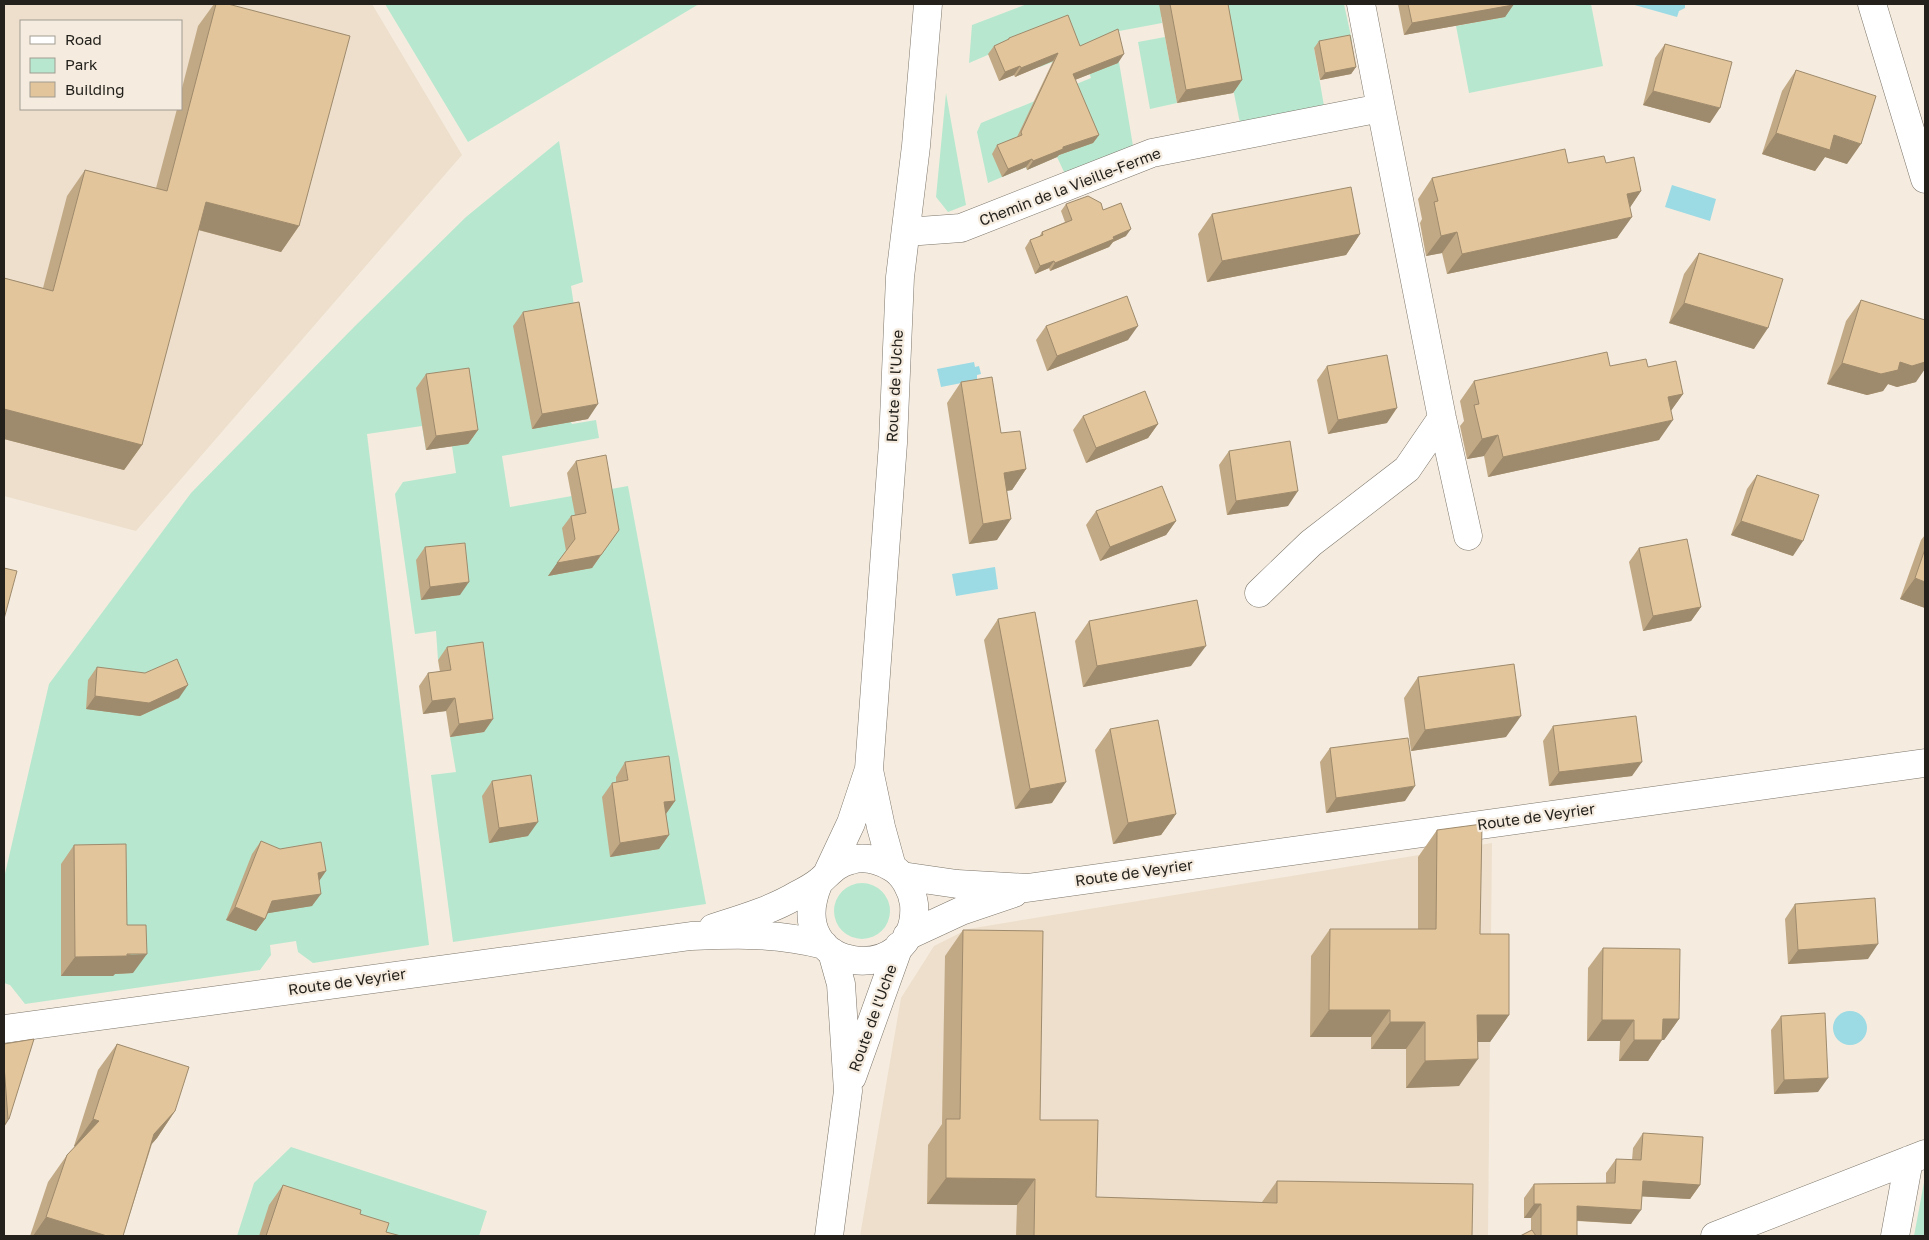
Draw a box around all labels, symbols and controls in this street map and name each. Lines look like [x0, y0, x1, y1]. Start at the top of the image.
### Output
legend [20, 20, 182, 110]
text: Road [65, 30, 102, 48]
text: Park [65, 55, 98, 73]
text: Building [65, 80, 125, 98]
street label: Chemin de la Vieille-Ferme [976, 143, 1163, 229]
street label: Route de l'Uche [882, 329, 906, 443]
street label: Route de Veyrier [1476, 799, 1596, 833]
street label: Route de Veyrier [1074, 855, 1194, 889]
street label: Route de l'Uche [844, 961, 900, 1074]
street label: Route de Veyrier [287, 964, 407, 998]

